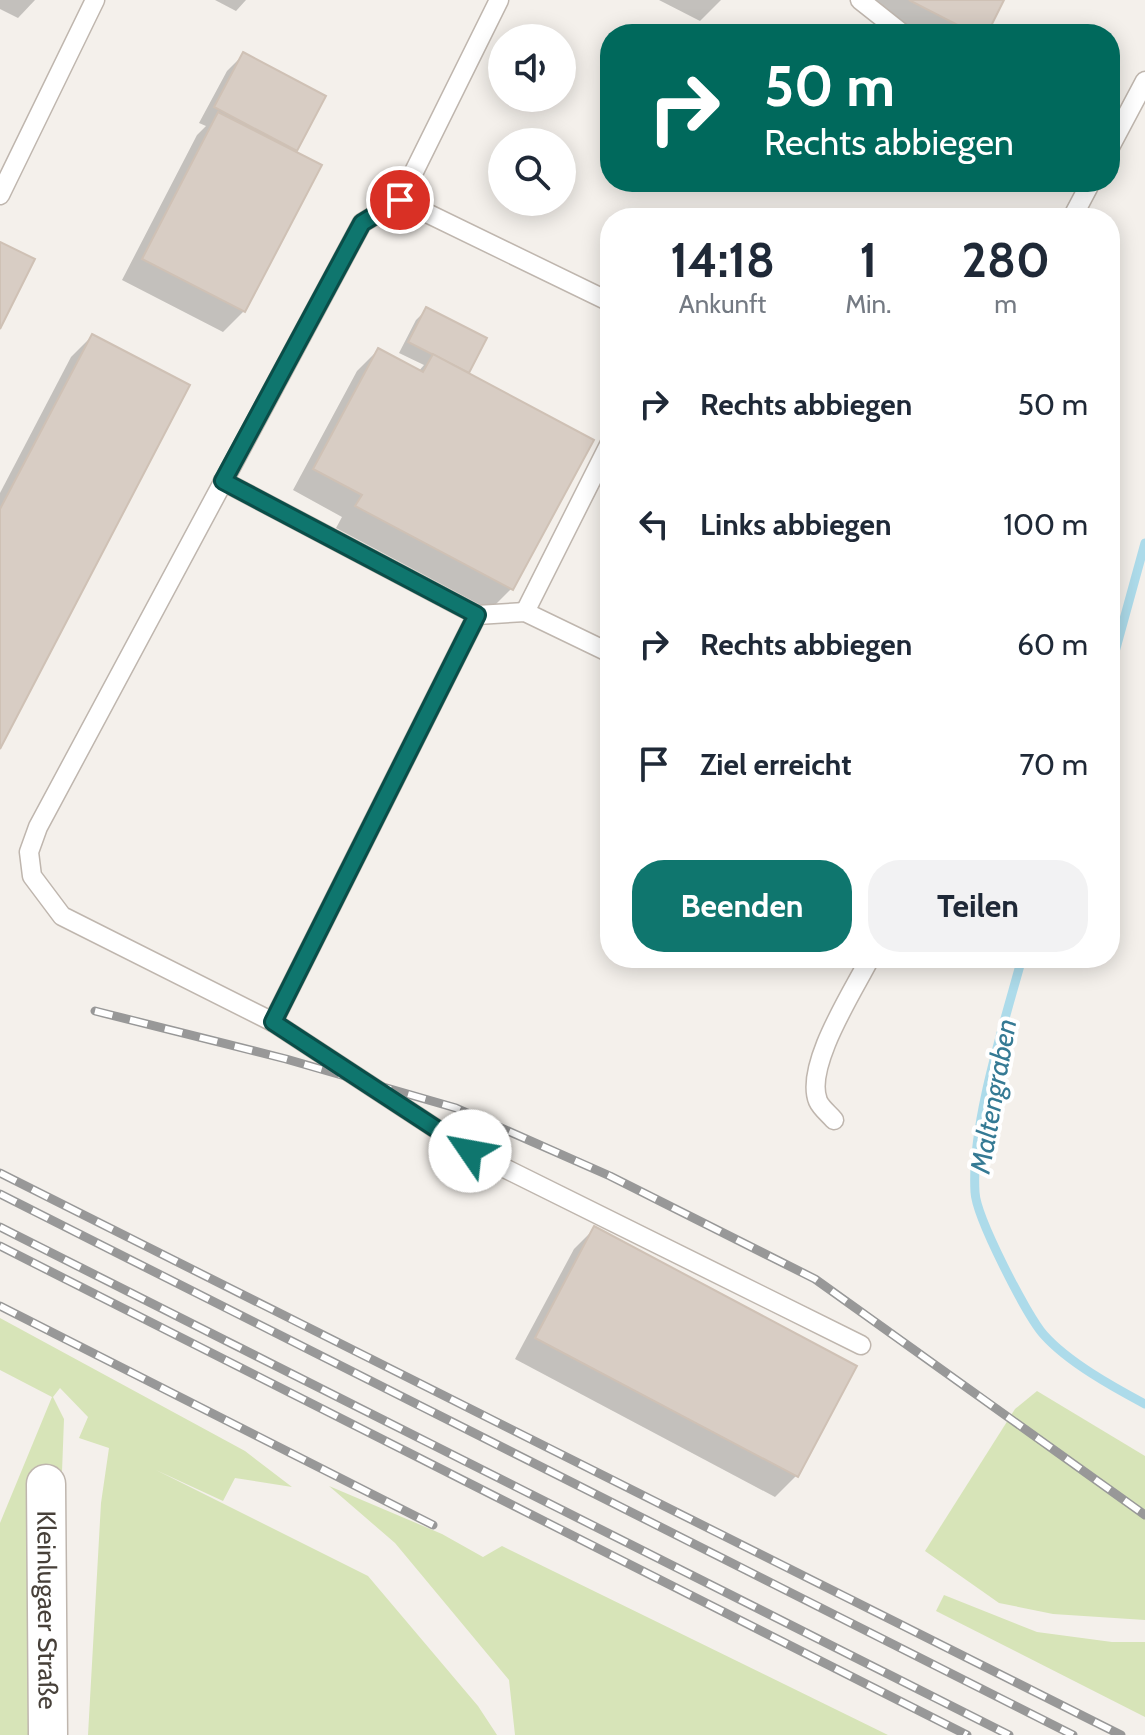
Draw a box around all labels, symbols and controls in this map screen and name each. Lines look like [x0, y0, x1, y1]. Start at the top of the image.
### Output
map controls [488, 24, 576, 216]
button: sound [488, 24, 576, 112]
text: 50 m [764, 52, 895, 120]
icon: right [632, 56, 736, 160]
text: Rechts abbiegen [764, 120, 1014, 164]
button: search [488, 128, 576, 216]
pin [366, 166, 434, 234]
icon: arrive [378, 178, 422, 222]
text: 14:18 [670, 231, 775, 289]
text: 1 [859, 231, 877, 289]
text: 280 [962, 231, 1050, 289]
text: Ankunft [679, 288, 766, 320]
text: Min. [845, 288, 891, 320]
text: m [994, 288, 1017, 320]
icon: right [632, 382, 676, 426]
text: Rechts abbiegen [700, 386, 912, 423]
text: 50 m [1018, 386, 1088, 423]
icon: left [632, 502, 676, 546]
text: Links abbiegen [700, 506, 892, 543]
text: 100 m [1003, 506, 1088, 543]
icon: right [632, 622, 676, 666]
text: Rechts abbiegen [700, 626, 912, 663]
text: 60 m [1017, 626, 1088, 663]
icon: arrive [632, 742, 676, 786]
text: Ziel erreicht [700, 746, 851, 783]
text: 70 m [1019, 746, 1088, 783]
button: Beenden [632, 860, 852, 952]
button: Teilen [868, 860, 1088, 952]
water label: Maltengraben [963, 1016, 1023, 1177]
position arrow [428, 1109, 512, 1193]
street label: Kleinlugaer Straße [30, 1510, 64, 1710]

